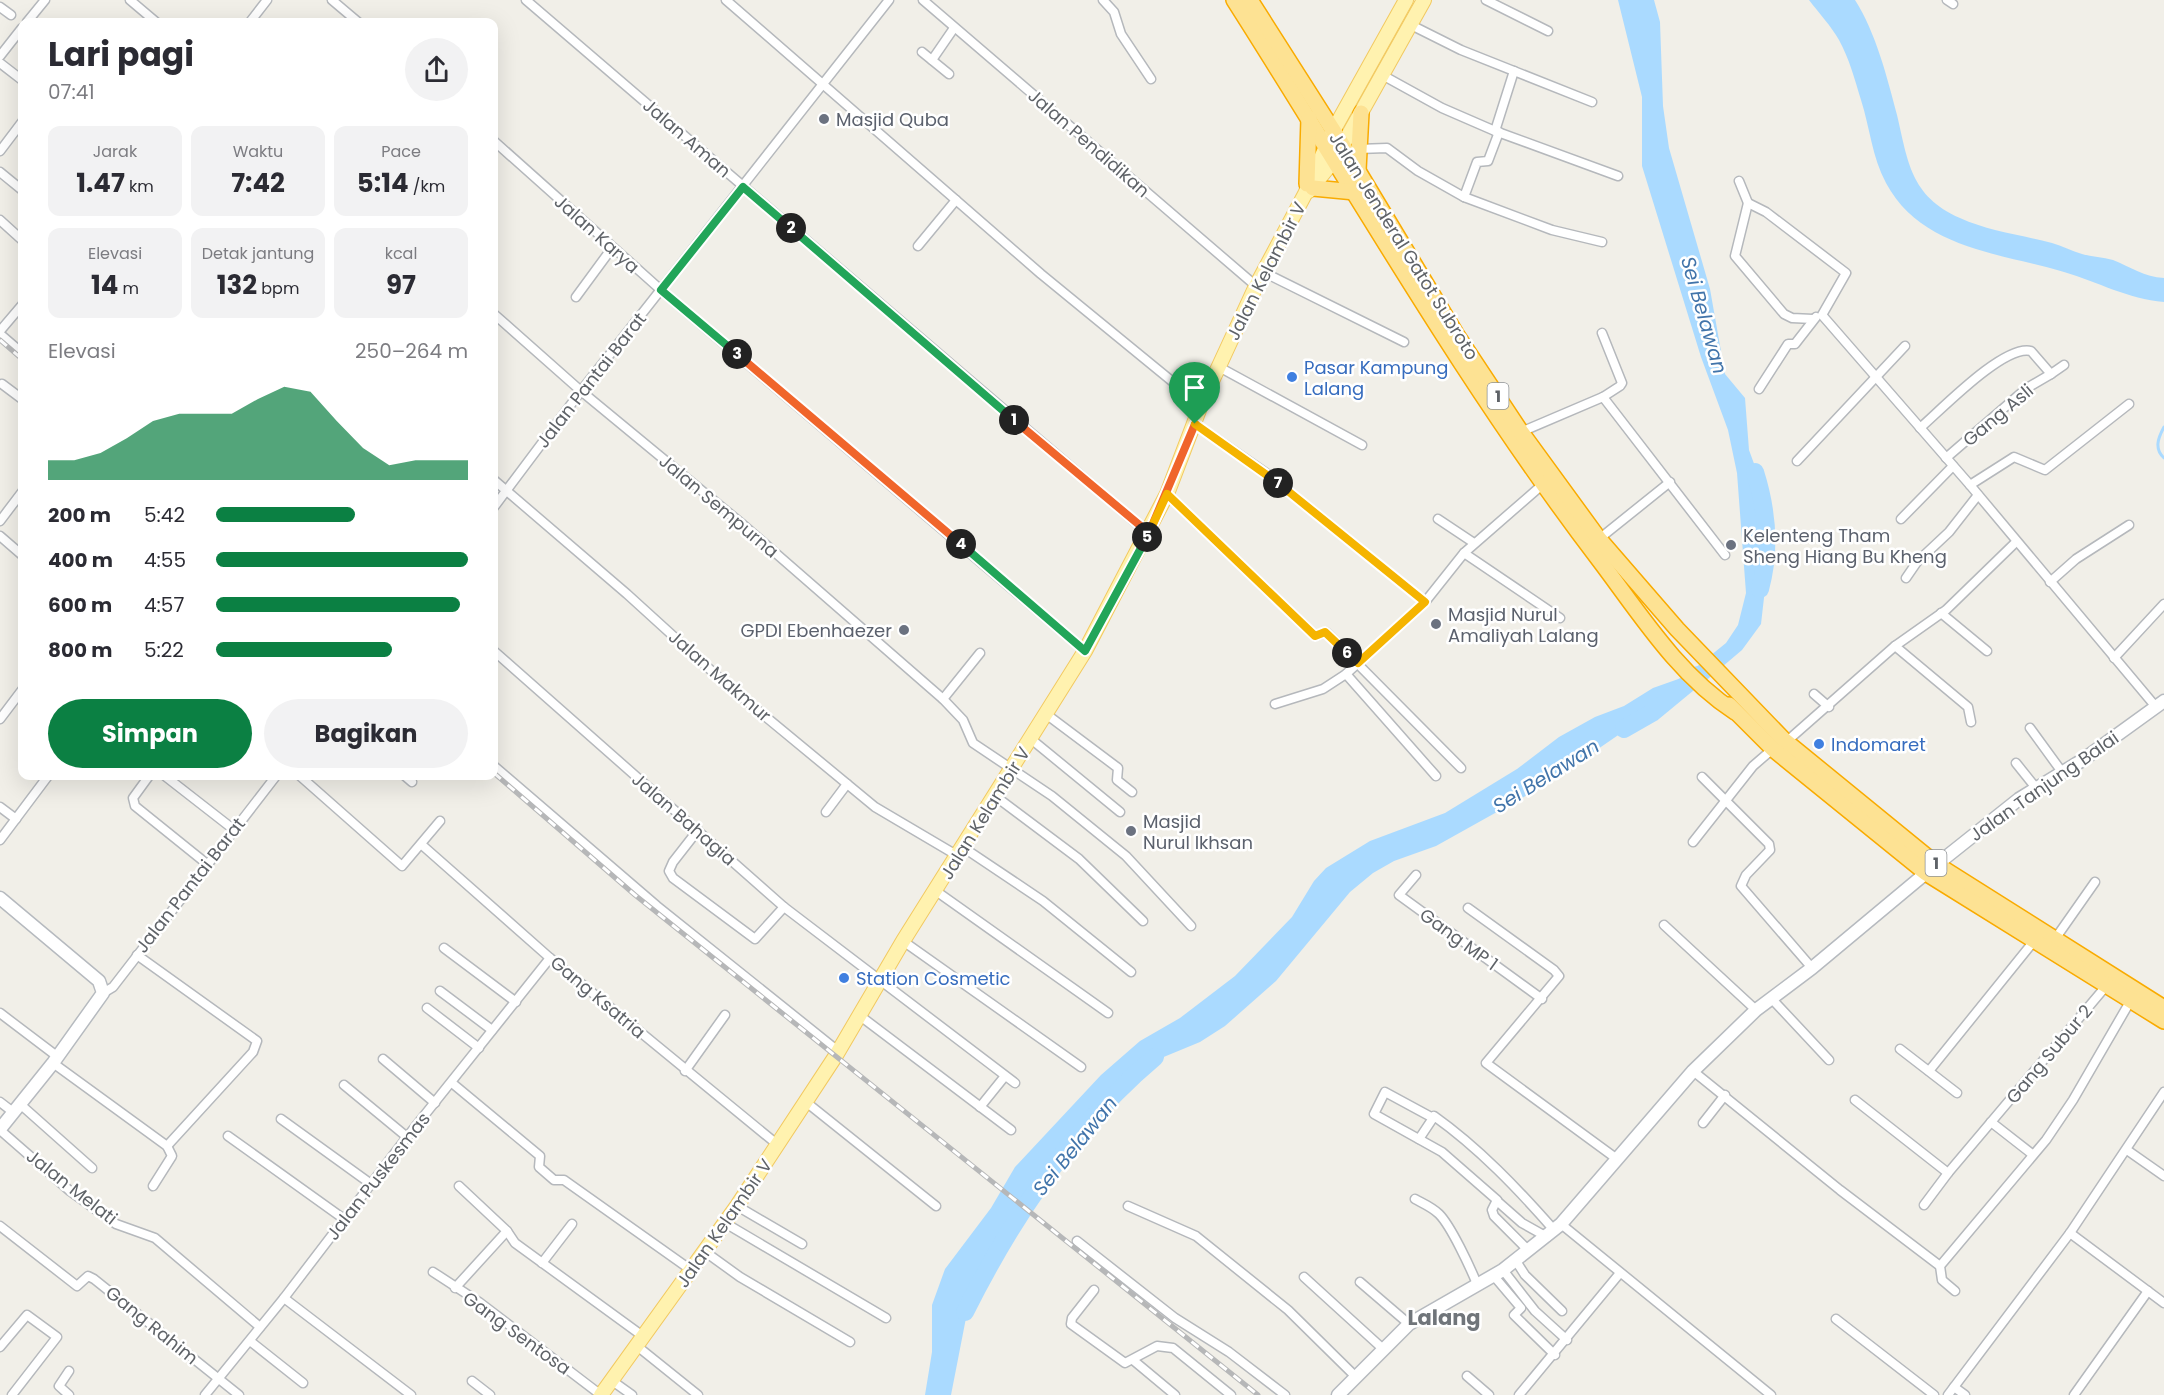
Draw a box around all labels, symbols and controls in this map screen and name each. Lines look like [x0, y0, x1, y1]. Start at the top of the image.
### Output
text: Lari pagi [48, 31, 194, 78]
button: share [405, 38, 468, 101]
text: 07:41 [48, 78, 95, 106]
street label: Jalan Pendidikan [1023, 83, 1155, 203]
street label: Jalan Aman [638, 93, 736, 183]
place label: Masjid Quba [836, 107, 949, 132]
marker: Masjid Quba [817, 112, 831, 126]
street label: Jalan Jenderal Gatot Subroto [1323, 127, 1485, 365]
text: Jarak [93, 140, 137, 163]
text: Waktu [233, 140, 283, 163]
text: Pace [381, 140, 421, 163]
text: 1.47 [76, 165, 125, 201]
text: 7:42 [231, 165, 285, 201]
text: 5:14 [357, 165, 409, 201]
text: km [125, 175, 154, 198]
text: /km [409, 175, 445, 198]
street label: Jalan Karya [549, 189, 645, 279]
street label: Jalan Kelambir V [1220, 198, 1312, 344]
pin: 2 [776, 213, 806, 243]
text: 2 [786, 216, 796, 239]
text: Elevasi [88, 242, 142, 265]
text: Detak jantung [202, 242, 314, 265]
text: kcal [385, 242, 417, 265]
water label: Sei Belawan [1674, 253, 1734, 377]
text: 14 [91, 267, 118, 303]
text: 132 [217, 267, 257, 303]
text: 97 [386, 267, 416, 303]
text: m [118, 277, 139, 300]
text: bpm [257, 277, 299, 300]
street label: Jalan Pantai Barat [530, 307, 652, 453]
text: Elevasi [48, 337, 116, 365]
text: 250–264 m [355, 337, 468, 365]
pin: 3 [722, 339, 752, 369]
text: 3 [732, 342, 742, 365]
place label: Pasar Kampung Lalang [1304, 355, 1449, 401]
pin [1169, 362, 1220, 424]
marker: Pasar Kampung Lalang [1285, 370, 1299, 384]
icon: arrive [1178, 371, 1211, 404]
street label: Gang Asli [1957, 378, 2039, 452]
road number: 1 [1488, 383, 1508, 409]
pin: 1 [999, 405, 1029, 435]
text: 1 [1011, 408, 1017, 431]
street label: Jalan Sempurna [654, 449, 784, 563]
pin: 7 [1263, 468, 1293, 498]
text: 7 [1274, 471, 1282, 494]
text: 200 m [48, 501, 111, 529]
text: 5:42 [144, 501, 185, 529]
pin: 5 [1132, 522, 1162, 552]
place label: Kelenteng Tham Sheng Hiang Bu Kheng [1743, 523, 1947, 569]
text: 5 [1142, 525, 1152, 548]
pin: 4 [946, 529, 976, 559]
text: 4 [956, 532, 966, 555]
marker: Kelenteng Tham Sheng Hiang Bu Kheng [1724, 538, 1738, 552]
text: 400 m [48, 546, 113, 574]
text: 4:55 [144, 546, 186, 574]
text: 600 m [48, 591, 112, 619]
text: 4:57 [144, 591, 184, 619]
place label: Masjid Nurul Amaliyah Lalang [1448, 602, 1599, 648]
marker: Masjid Nurul Amaliyah Lalang [1429, 617, 1443, 631]
place label: GPDI Ebenhaezer [741, 618, 892, 643]
marker: GPDI Ebenhaezer [897, 623, 911, 637]
street label: Jalan Makmur [663, 624, 777, 728]
text: 800 m [48, 636, 112, 664]
text: 5:22 [144, 636, 184, 664]
pin: 6 [1332, 638, 1362, 668]
text: 6 [1342, 641, 1352, 664]
button: Simpan [48, 699, 252, 768]
button: Bagikan [264, 699, 468, 768]
street label: Jalan Tanjung Balai [1964, 725, 2124, 847]
water label: Sei Belawan [1487, 732, 1605, 820]
place label: Indomaret [1831, 732, 1926, 757]
marker: Indomaret [1812, 737, 1826, 751]
street label: Jalan Kelambir V [934, 742, 1036, 884]
street label: Jalan Bahagia [627, 767, 741, 871]
place label: Masjid Nurul Ikhsan [1143, 809, 1253, 855]
street label: Jalan Pantai Barat [129, 812, 251, 958]
marker: Masjid Nurul Ikhsan [1124, 824, 1138, 838]
road number: 1 [1926, 850, 1946, 876]
street label: Gang MP 1 [1415, 902, 1503, 976]
street label: Gang Ksatria [545, 950, 651, 1044]
place label: Station Cosmetic [856, 966, 1011, 991]
marker: Station Cosmetic [837, 971, 851, 985]
street label: Gang Subur 2 [2000, 999, 2098, 1109]
water label: Sei Belawan [1026, 1090, 1124, 1202]
street label: Jalan Puskesmas [320, 1107, 436, 1245]
street label: Jalan Melati [21, 1144, 123, 1230]
street label: Jalan Kelambir V [670, 1154, 778, 1292]
street label: Gang Rahim [101, 1280, 203, 1370]
street label: Gang Sentosa [458, 1285, 576, 1381]
district label: Lalang [1407, 1303, 1481, 1332]

